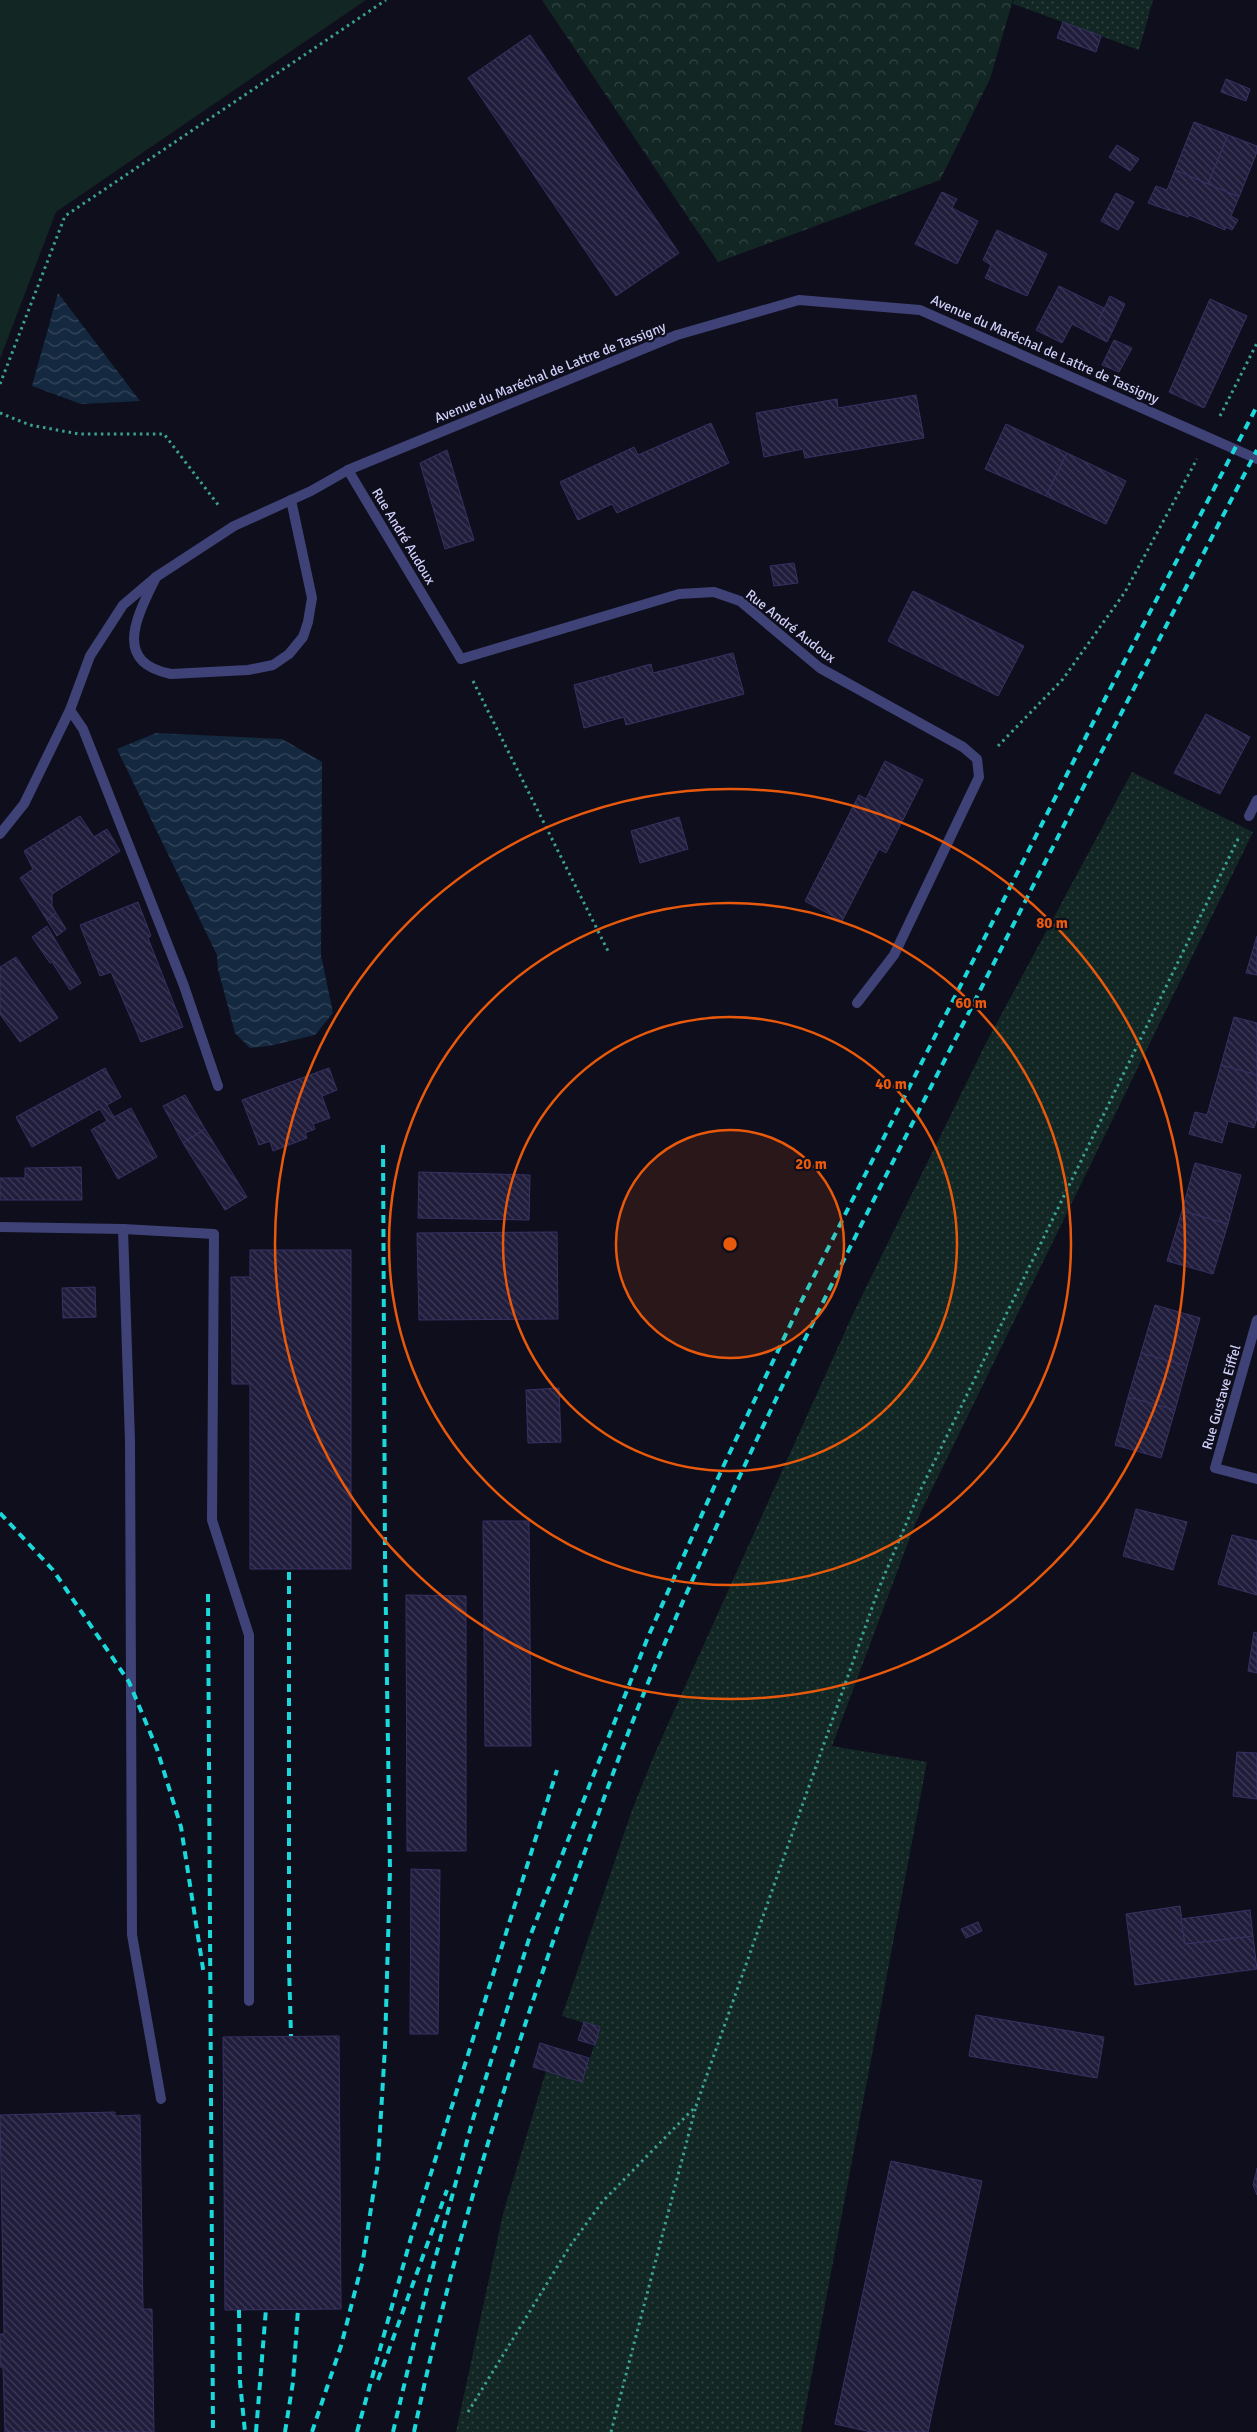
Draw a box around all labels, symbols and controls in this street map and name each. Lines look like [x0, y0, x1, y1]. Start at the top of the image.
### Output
street label: Avenue du Maréchal de Lattre de Tassigny [928, 291, 1162, 408]
street label: Avenue du Maréchal de Lattre de Tassigny [432, 318, 669, 427]
street label: Rue André Audoux [368, 485, 439, 588]
street label: Rue André Audoux [742, 586, 839, 667]
text: 80 m [1036, 914, 1068, 932]
text: 60 m [955, 994, 987, 1012]
text: 40 m [875, 1075, 907, 1093]
text: 20 m [795, 1155, 827, 1173]
centre of rings [721, 1235, 739, 1253]
street label: Rue Gustave Eiffel [1198, 1343, 1245, 1452]

